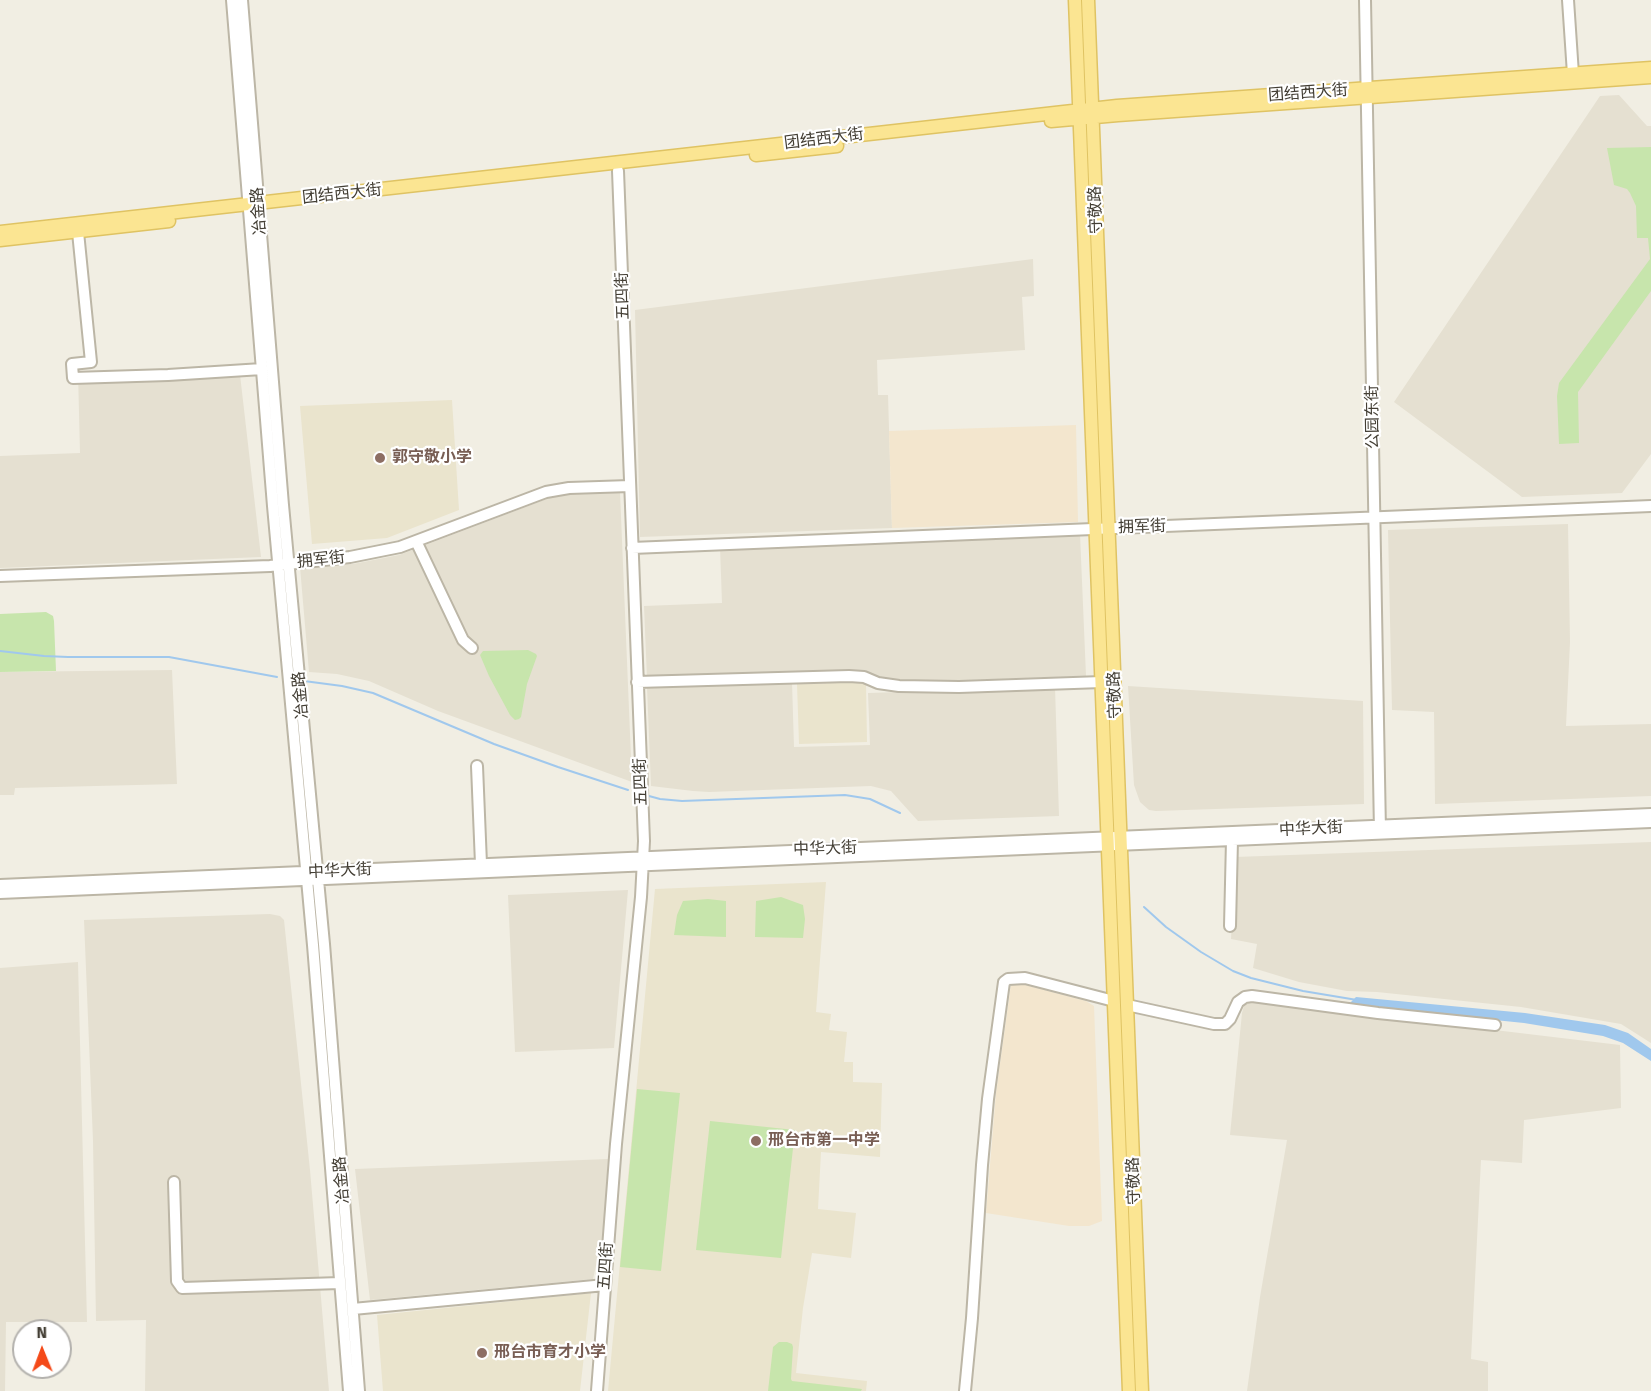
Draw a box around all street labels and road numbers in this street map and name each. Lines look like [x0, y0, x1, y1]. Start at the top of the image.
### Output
street label: 团结西大街 [1267, 81, 1349, 105]
street label: 团结西大街 [783, 125, 865, 153]
street label: 团结西大街 [301, 180, 383, 208]
street label: 冶金路 [248, 186, 270, 236]
street label: 守敬路 [1086, 186, 1106, 234]
street label: 五四街 [613, 272, 633, 320]
street label: 公园东街 [1363, 385, 1383, 449]
street label: 拥军街 [1118, 517, 1166, 537]
street label: 拥军街 [296, 548, 346, 572]
street label: 冶金路 [289, 670, 313, 720]
street label: 守敬路 [1105, 671, 1125, 719]
street label: 五四街 [631, 758, 651, 806]
street label: 中华大街 [1279, 818, 1343, 840]
street label: 中华大街 [793, 838, 857, 860]
street label: 中华大街 [308, 860, 372, 882]
street label: 冶金路 [330, 1155, 354, 1205]
street label: 守敬路 [1124, 1157, 1144, 1205]
street label: 五四街 [595, 1241, 617, 1291]

